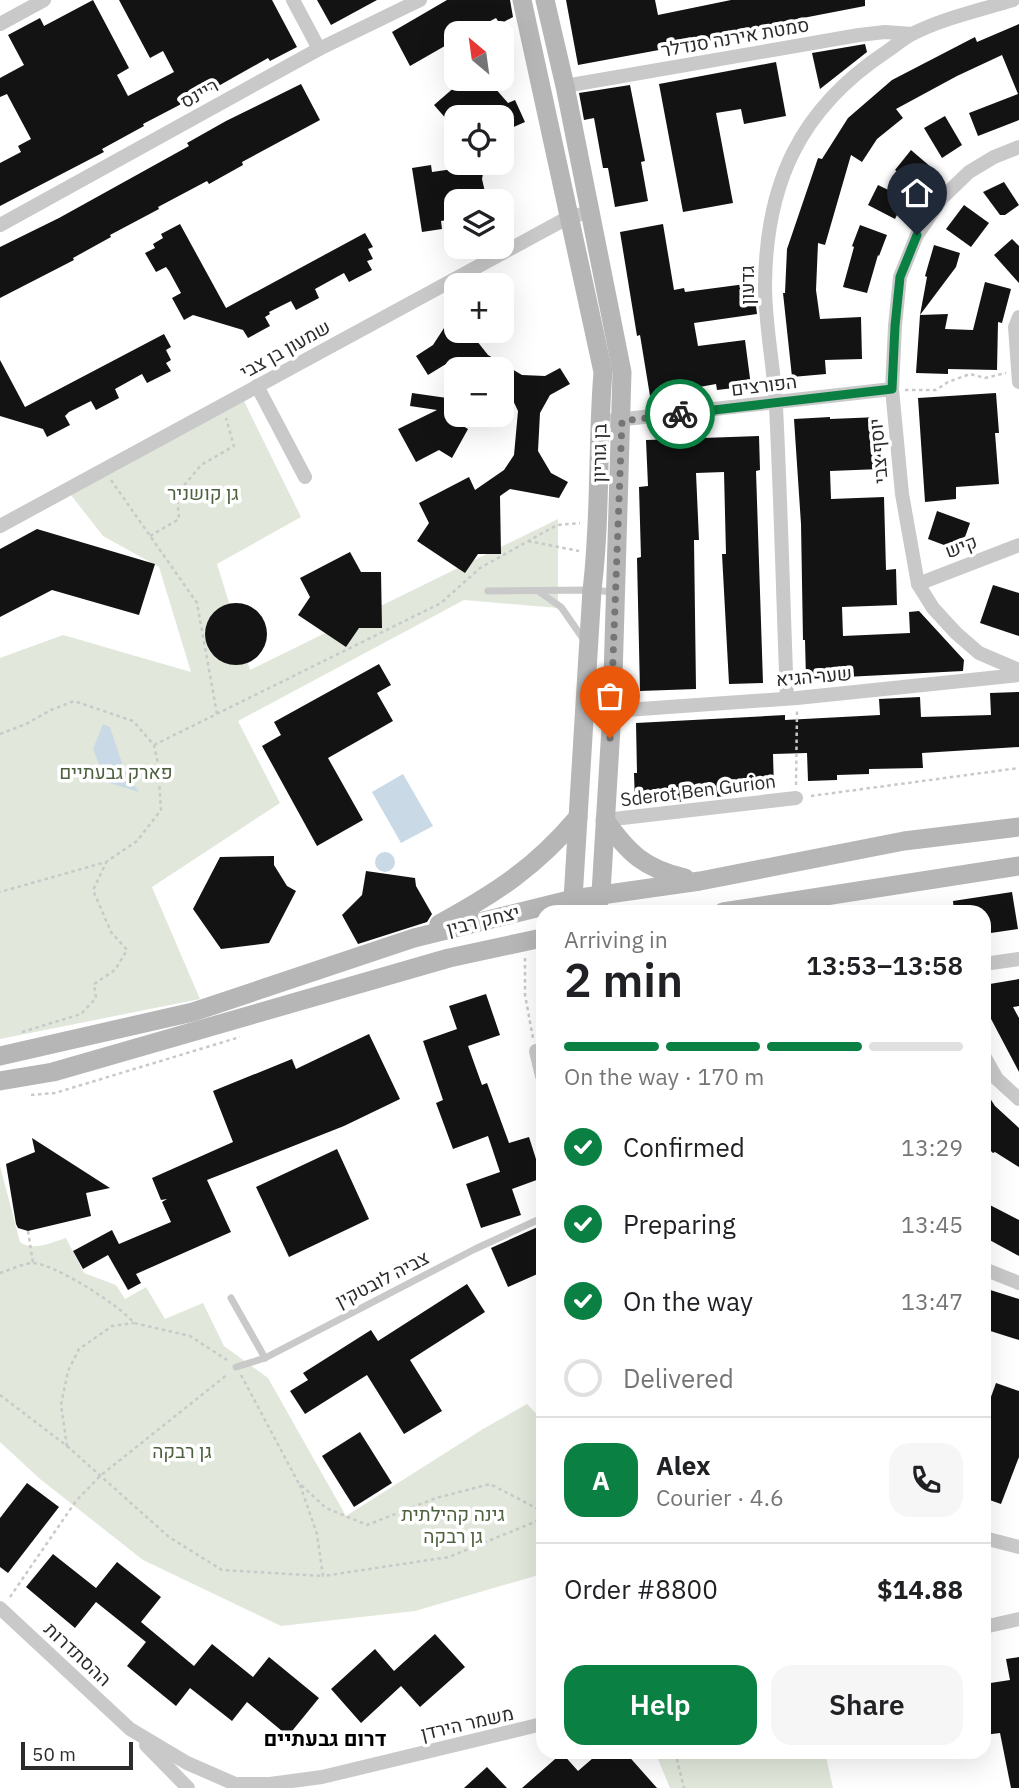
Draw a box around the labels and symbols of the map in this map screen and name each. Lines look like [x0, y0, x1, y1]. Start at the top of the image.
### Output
street label: סמטת אירנה סנדלר [659, 12, 811, 62]
north arrow [444, 21, 514, 91]
street label: ריינס [176, 73, 222, 113]
pin [887, 163, 947, 235]
street label: גדעון [735, 265, 759, 305]
street label: שמעון בן צבי [236, 314, 334, 384]
street label: הפורצים [730, 369, 798, 401]
courier [645, 379, 715, 449]
street label: יוסף צבי [863, 417, 893, 485]
street label: בן גוריון [586, 423, 612, 483]
park label: גן קושניר [167, 481, 239, 505]
street label: קיש [941, 529, 981, 563]
street label: שער הגיא [775, 661, 853, 691]
pin [580, 666, 640, 738]
park label: פארק גבעתיים [59, 760, 173, 784]
street label: Sderot Ben Gurion [619, 769, 777, 811]
street label: יצחק רבין [444, 899, 522, 941]
street label: צביה לובטקין [331, 1245, 433, 1313]
park label: גן רבקה [152, 1439, 212, 1463]
park label: גינה קהילתית גן רבקה [401, 1502, 505, 1548]
street label: ההסתדרות [39, 1617, 117, 1691]
street label: משמר הירדן [418, 1701, 516, 1745]
district label: דרום גבעתיים [264, 1724, 387, 1752]
scale bar [21, 1739, 133, 1771]

